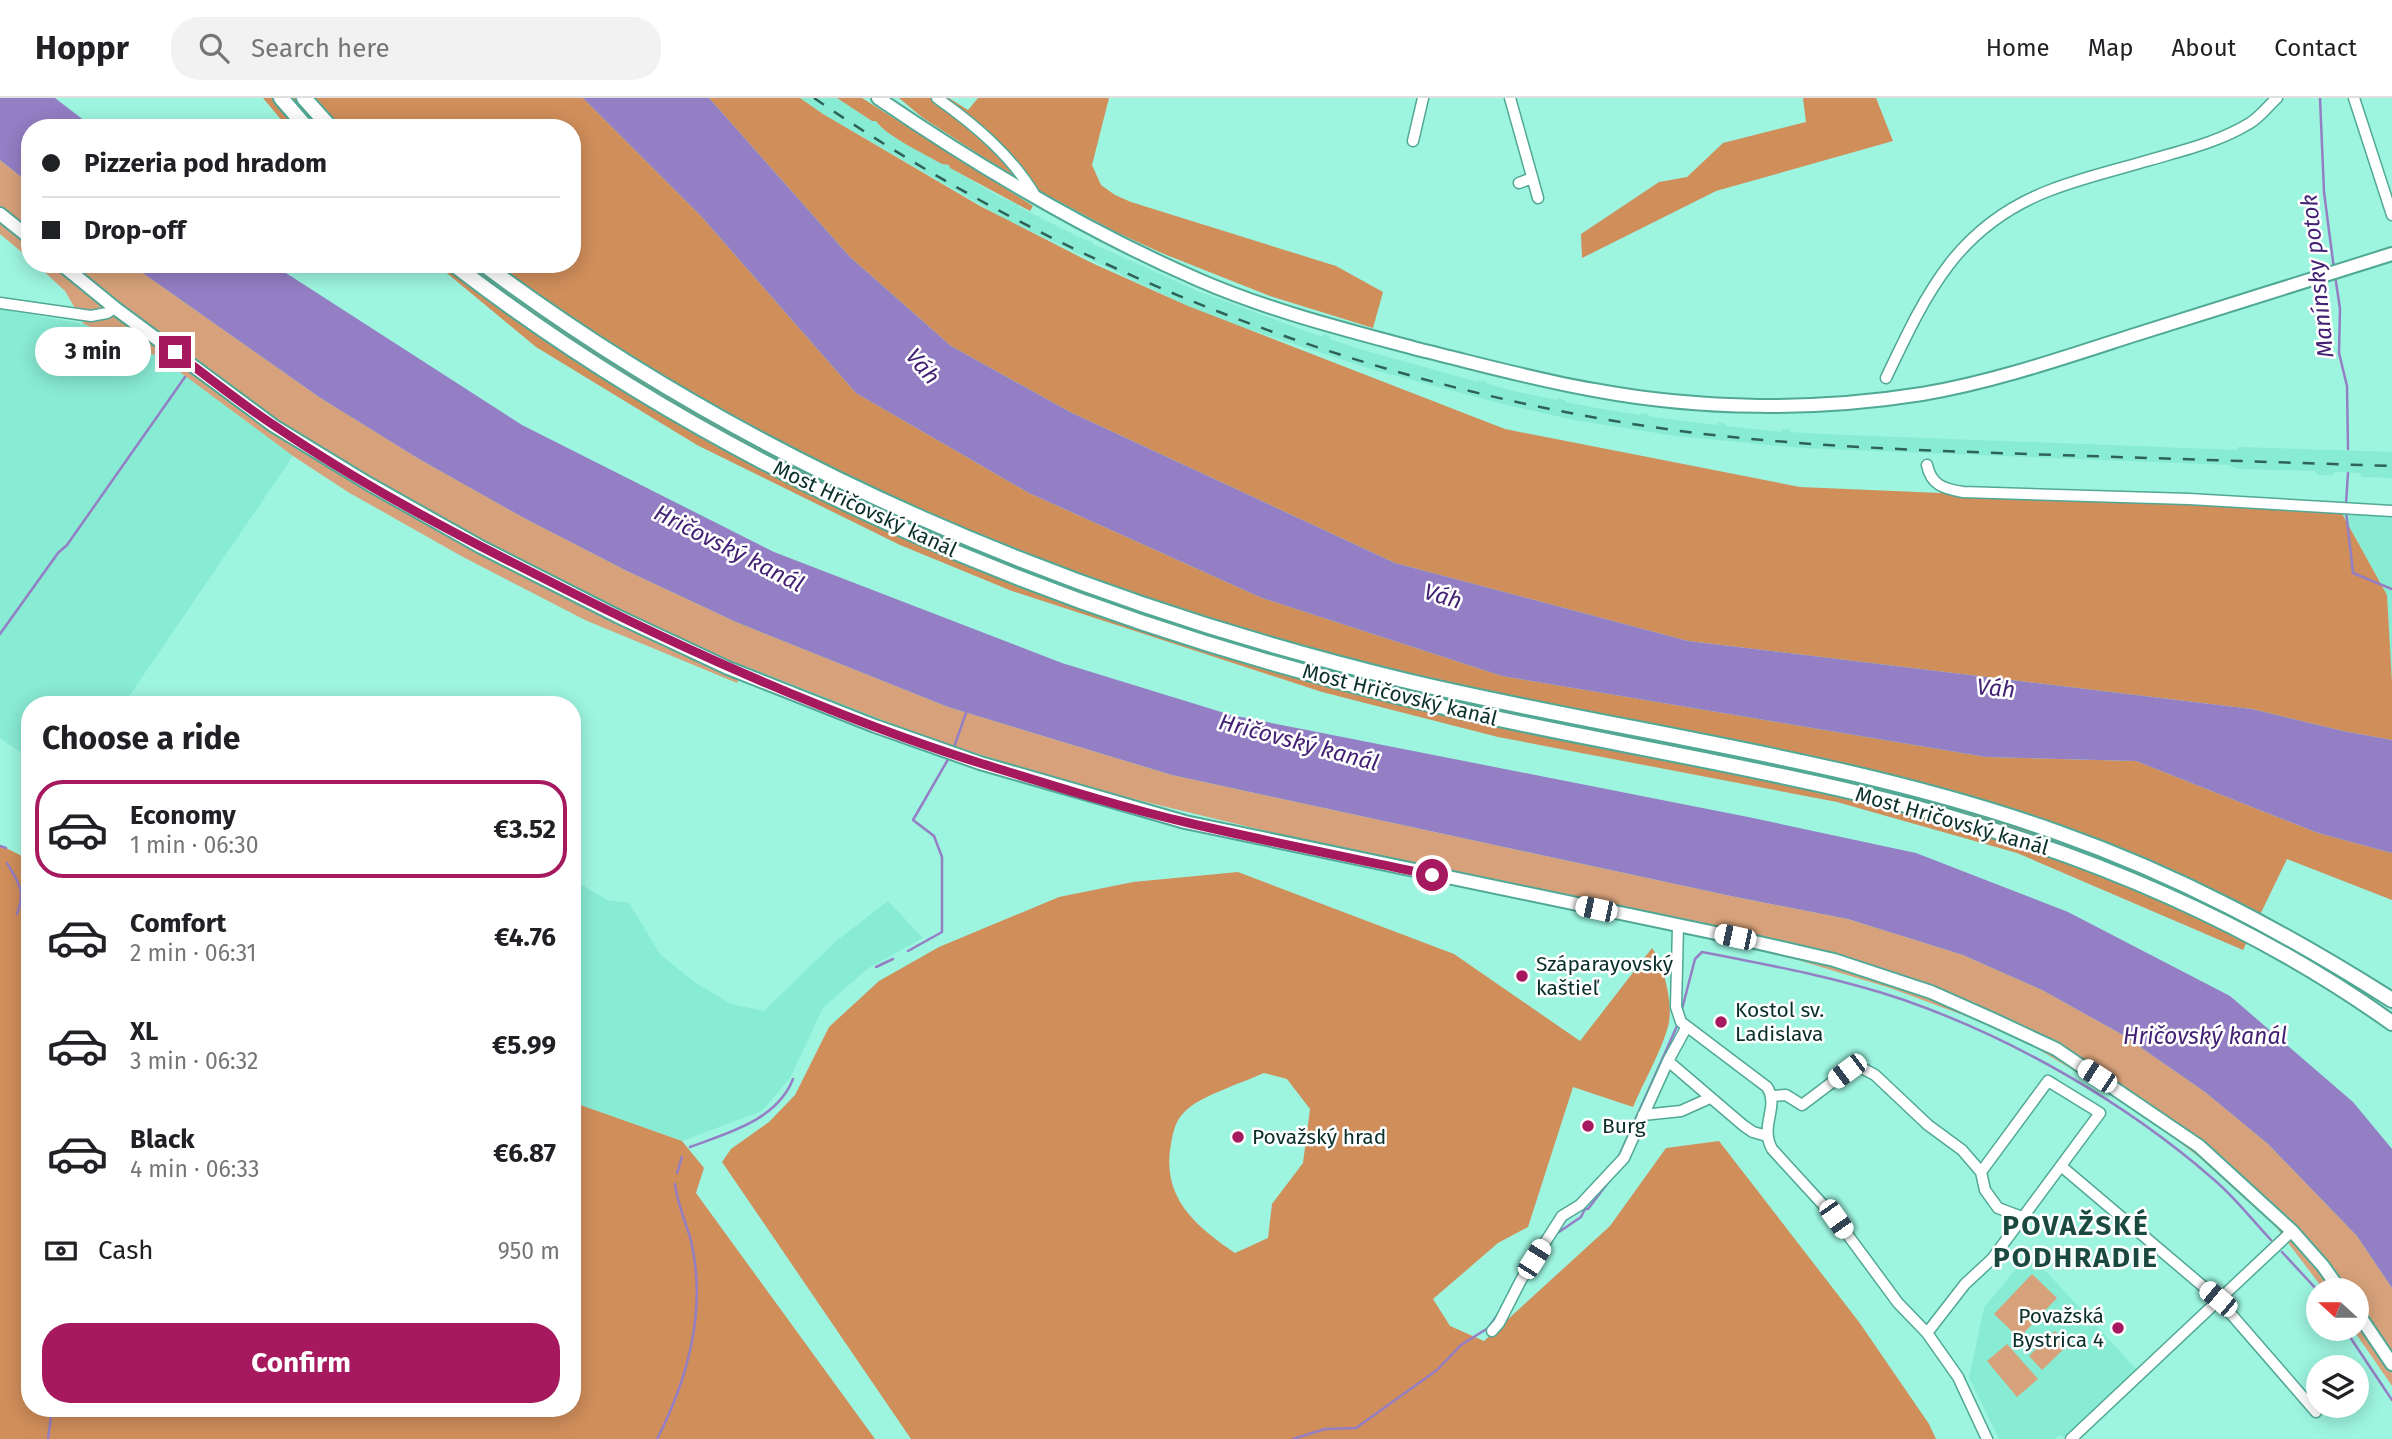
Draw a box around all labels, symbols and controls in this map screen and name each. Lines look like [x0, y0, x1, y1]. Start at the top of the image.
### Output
search box [171, 17, 661, 80]
text: Hoppr [35, 28, 129, 68]
icon: search [195, 29, 233, 67]
text: Search here [251, 33, 390, 64]
text: Home [1986, 34, 2050, 62]
text: Map [2088, 34, 2134, 62]
text: About [2172, 34, 2236, 62]
text: Contact [2274, 34, 2357, 62]
text: Pizzeria pod hradom [84, 148, 327, 179]
water label: Manínsky potok [2294, 193, 2340, 359]
text: Drop-off [84, 215, 186, 246]
callout: 3 min [35, 328, 150, 376]
route end [159, 336, 191, 368]
text: 3 min [65, 337, 121, 365]
water label: Váh [900, 342, 946, 390]
street label: Most Hričovský kanál [769, 455, 961, 563]
water label: Hričovský kanál [649, 498, 809, 598]
water label: Váh [1420, 577, 1466, 615]
street label: Most Hričovský kanál [1300, 658, 1500, 732]
water label: Váh [1976, 672, 2016, 704]
water label: Hričovský kanál [1216, 707, 1382, 777]
text: Choose a ride [42, 719, 240, 757]
street label: Most Hričovský kanál [1852, 781, 2052, 861]
icon: car [46, 798, 109, 861]
text: Economy [130, 800, 236, 831]
text: €3.52 [494, 814, 556, 845]
text: 1 min · 06:30 [130, 831, 259, 859]
route start [1416, 859, 1448, 891]
car [1574, 894, 1619, 924]
icon: car [46, 906, 109, 969]
text: Comfort [130, 908, 226, 939]
text: €4.76 [494, 922, 556, 953]
car [1713, 922, 1758, 952]
text: 2 min · 06:31 [130, 939, 257, 967]
place label: Száparayovský kaštieľ [1536, 951, 1674, 1001]
marker: Száparayovský kaštieľ [1514, 968, 1530, 984]
place label: Kostol sv. Ladislava [1735, 997, 1824, 1047]
icon: car [46, 1014, 109, 1077]
marker: Kostol sv. Ladislava [1713, 1014, 1729, 1030]
text: XL [130, 1016, 158, 1047]
water label: Hričovský kanál [2123, 1022, 2287, 1050]
text: €5.99 [492, 1030, 556, 1061]
text: 3 min · 06:32 [130, 1047, 258, 1075]
car [1824, 1050, 1871, 1092]
car [2074, 1056, 2121, 1096]
place label: Burg [1602, 1113, 1646, 1139]
marker: Burg [1580, 1118, 1596, 1134]
icon: car [46, 1122, 109, 1185]
text: Black [130, 1124, 195, 1155]
place label: Považský hrad [1252, 1124, 1386, 1150]
marker: Považský hrad [1230, 1129, 1246, 1145]
text: €6.87 [493, 1138, 556, 1169]
text: 4 min · 06:33 [130, 1155, 260, 1183]
car [1816, 1196, 1857, 1242]
district label: POVAŽSKÉ PODHRADIE [1993, 1208, 2159, 1274]
icon: cash [42, 1232, 80, 1270]
text: Cash [98, 1235, 154, 1266]
car [1514, 1236, 1555, 1282]
text: 950 m [498, 1237, 560, 1265]
car [2196, 1277, 2241, 1321]
north arrow [2306, 1278, 2370, 1340]
map controls [2306, 1278, 2369, 1418]
place label: Považská Bystrica 4 [2012, 1303, 2104, 1353]
marker: Považská Bystrica 4 [2110, 1320, 2126, 1336]
button: Confirm [42, 1323, 560, 1403]
button: layers [2306, 1355, 2369, 1418]

